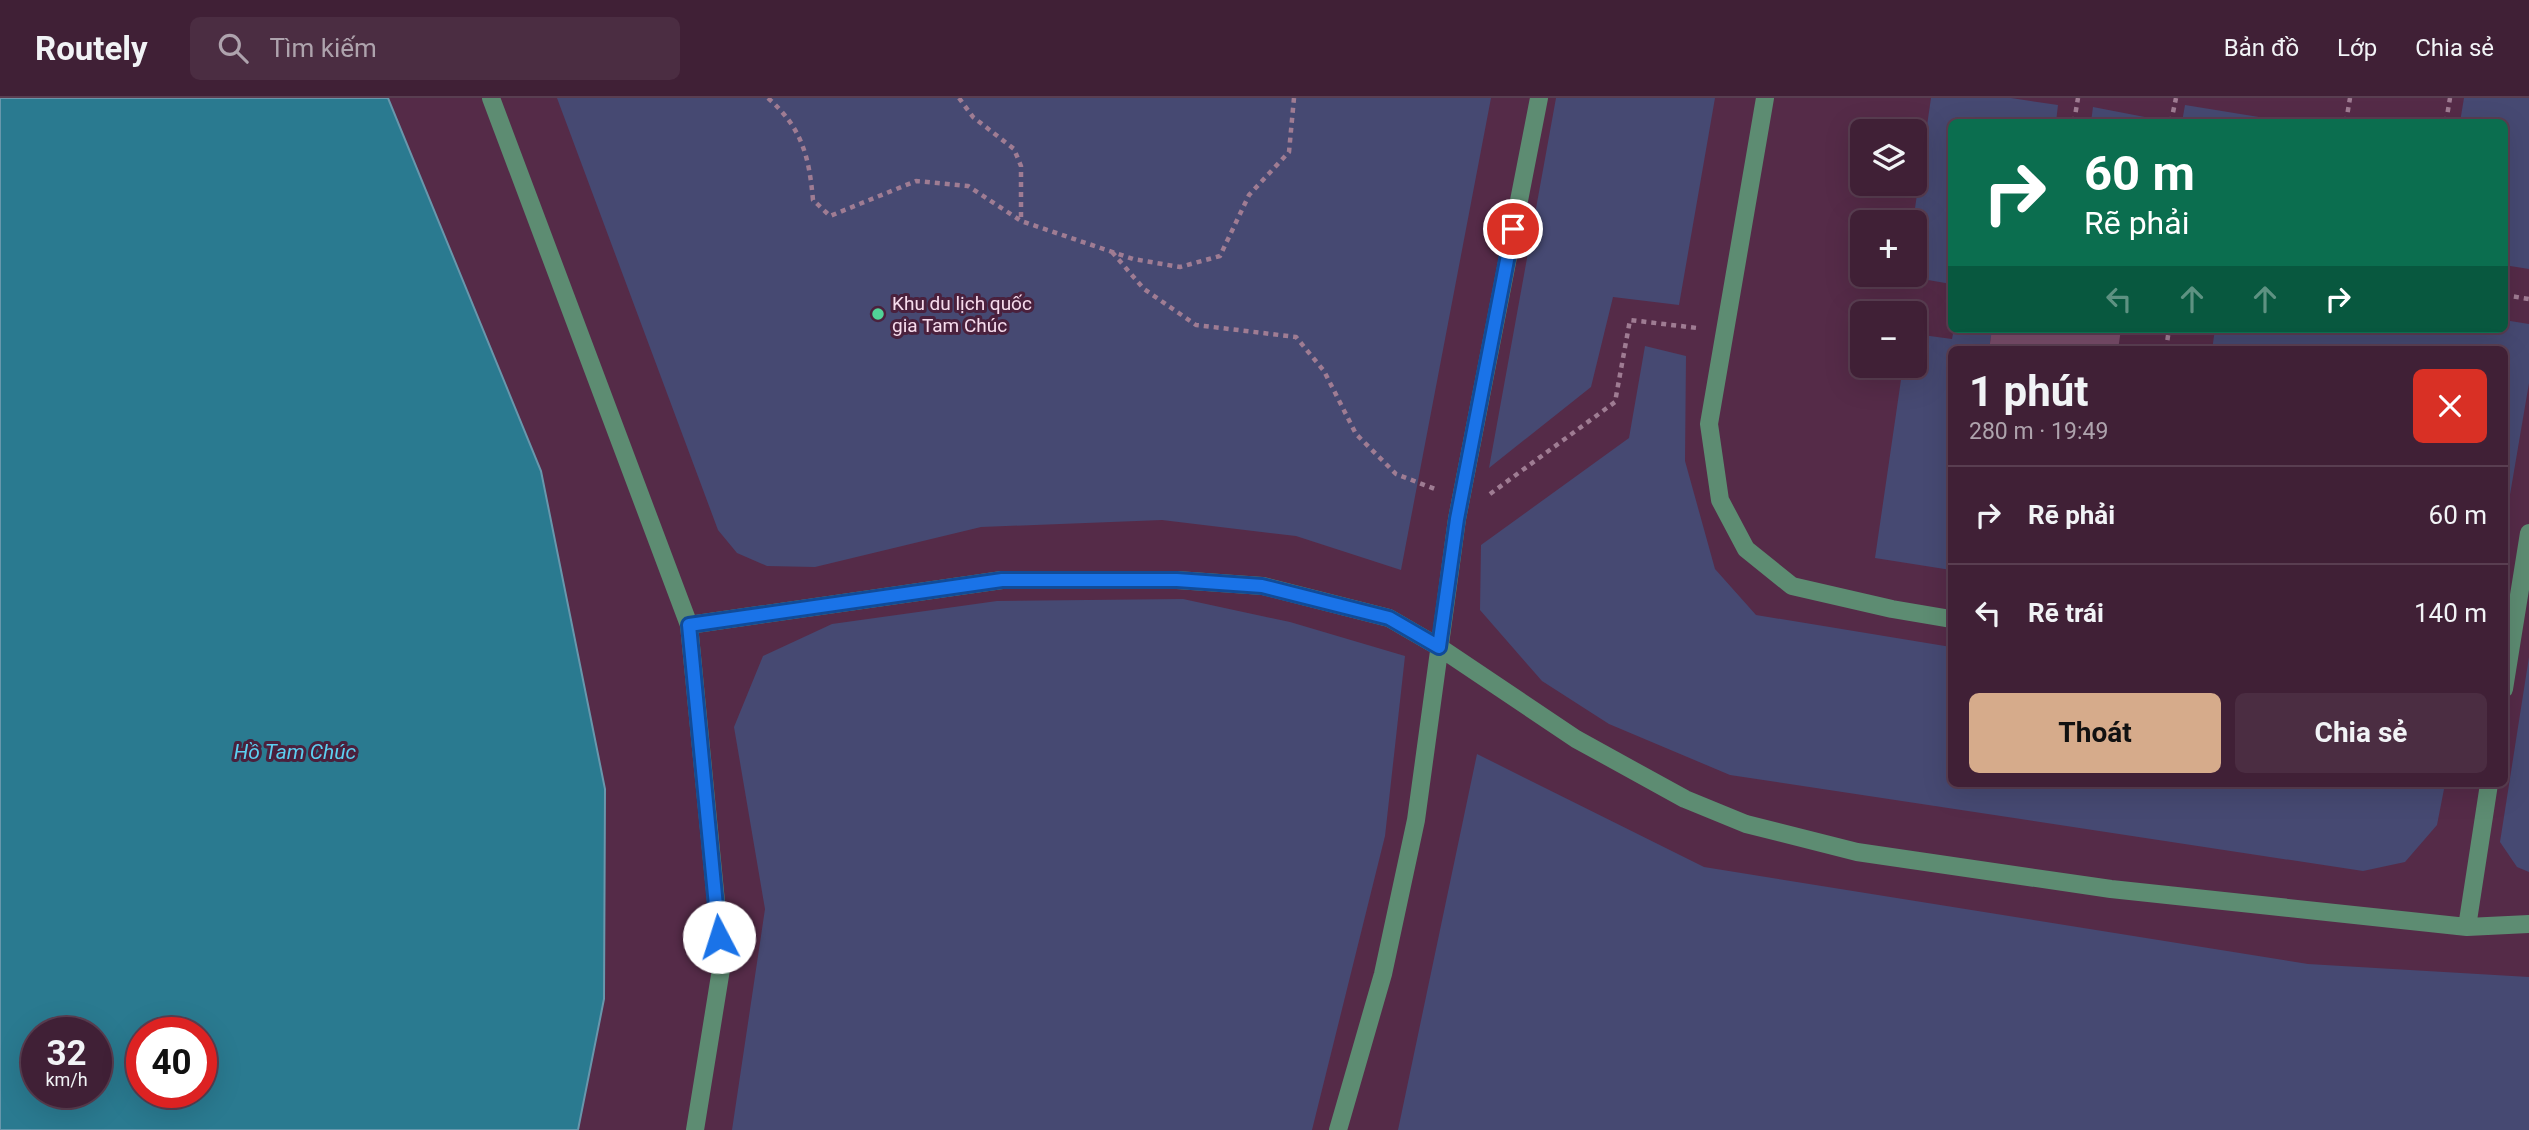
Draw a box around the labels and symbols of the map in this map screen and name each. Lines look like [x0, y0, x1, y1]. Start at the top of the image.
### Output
pin [1483, 199, 1543, 259]
place label: Khu du lịch quốc gia Tam Chúc [892, 292, 1032, 337]
marker: Khu du lịch quốc gia Tam Chúc [870, 306, 886, 322]
water label: Hồ Tam Chúc [234, 740, 357, 764]
position arrow [682, 900, 756, 974]
speed limit sign: 40 [126, 1017, 217, 1108]

